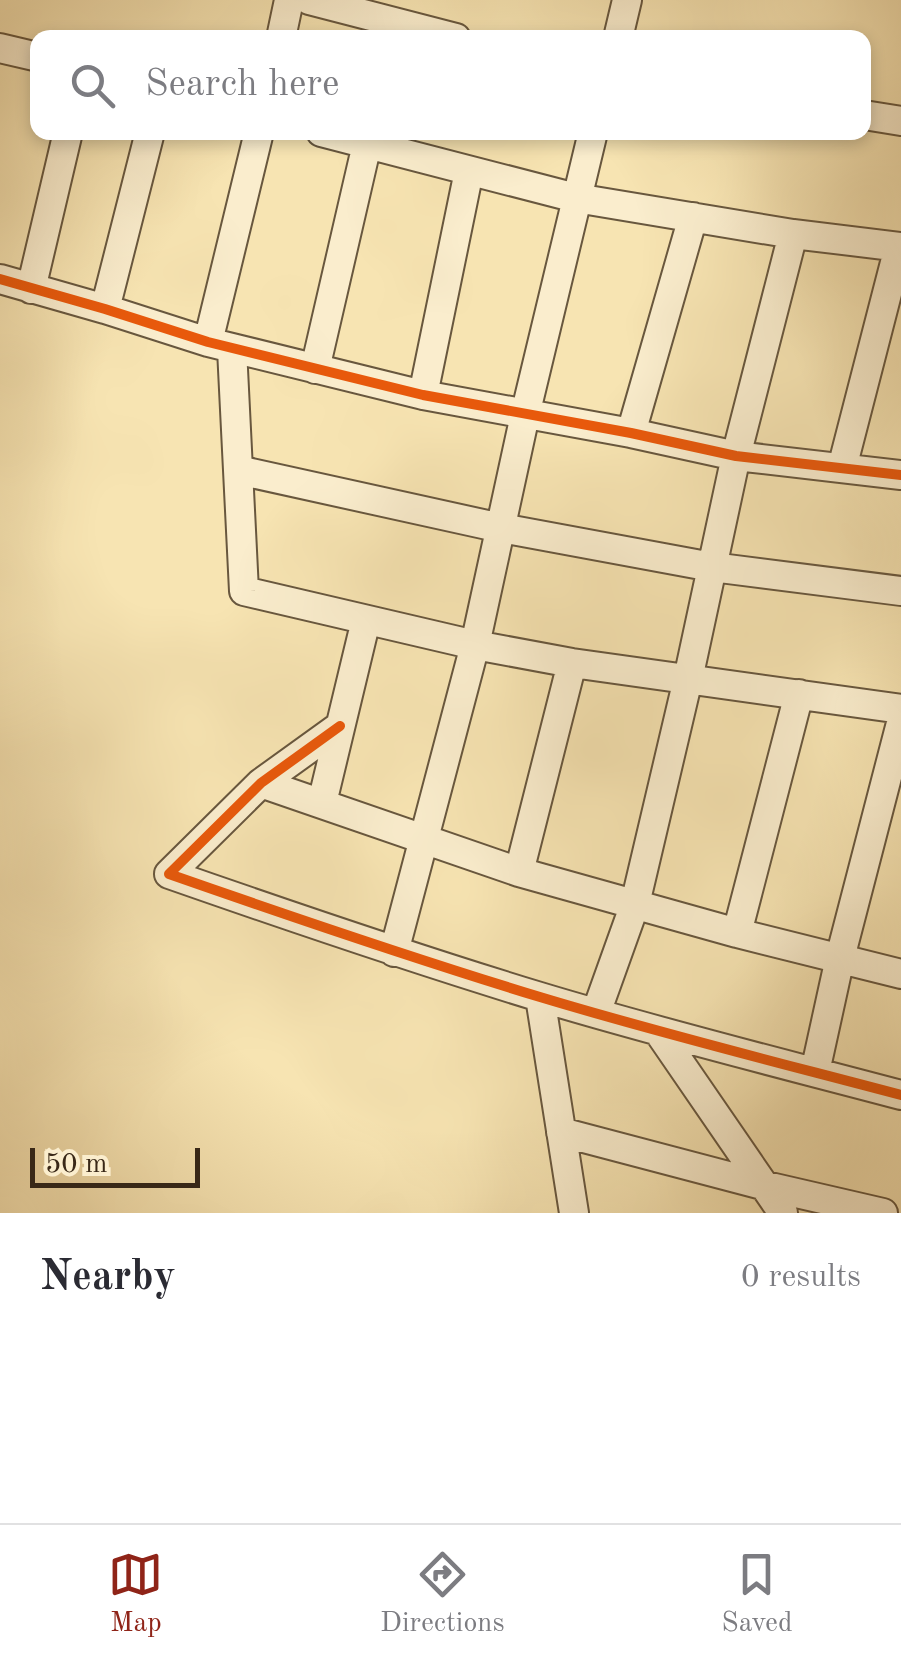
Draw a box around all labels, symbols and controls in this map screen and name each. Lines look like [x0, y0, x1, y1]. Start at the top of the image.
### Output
search box [30, 30, 871, 140]
icon: search [65, 58, 120, 113]
text: Search here [145, 66, 340, 104]
scale bar [30, 1143, 200, 1188]
text: 50 m [45, 1151, 108, 1179]
text: Nearby [40, 1257, 176, 1299]
text: 0 results [741, 1262, 861, 1294]
tab: Map [108, 1547, 163, 1642]
tab: Directions [380, 1547, 505, 1642]
tab: Saved [721, 1547, 793, 1642]

